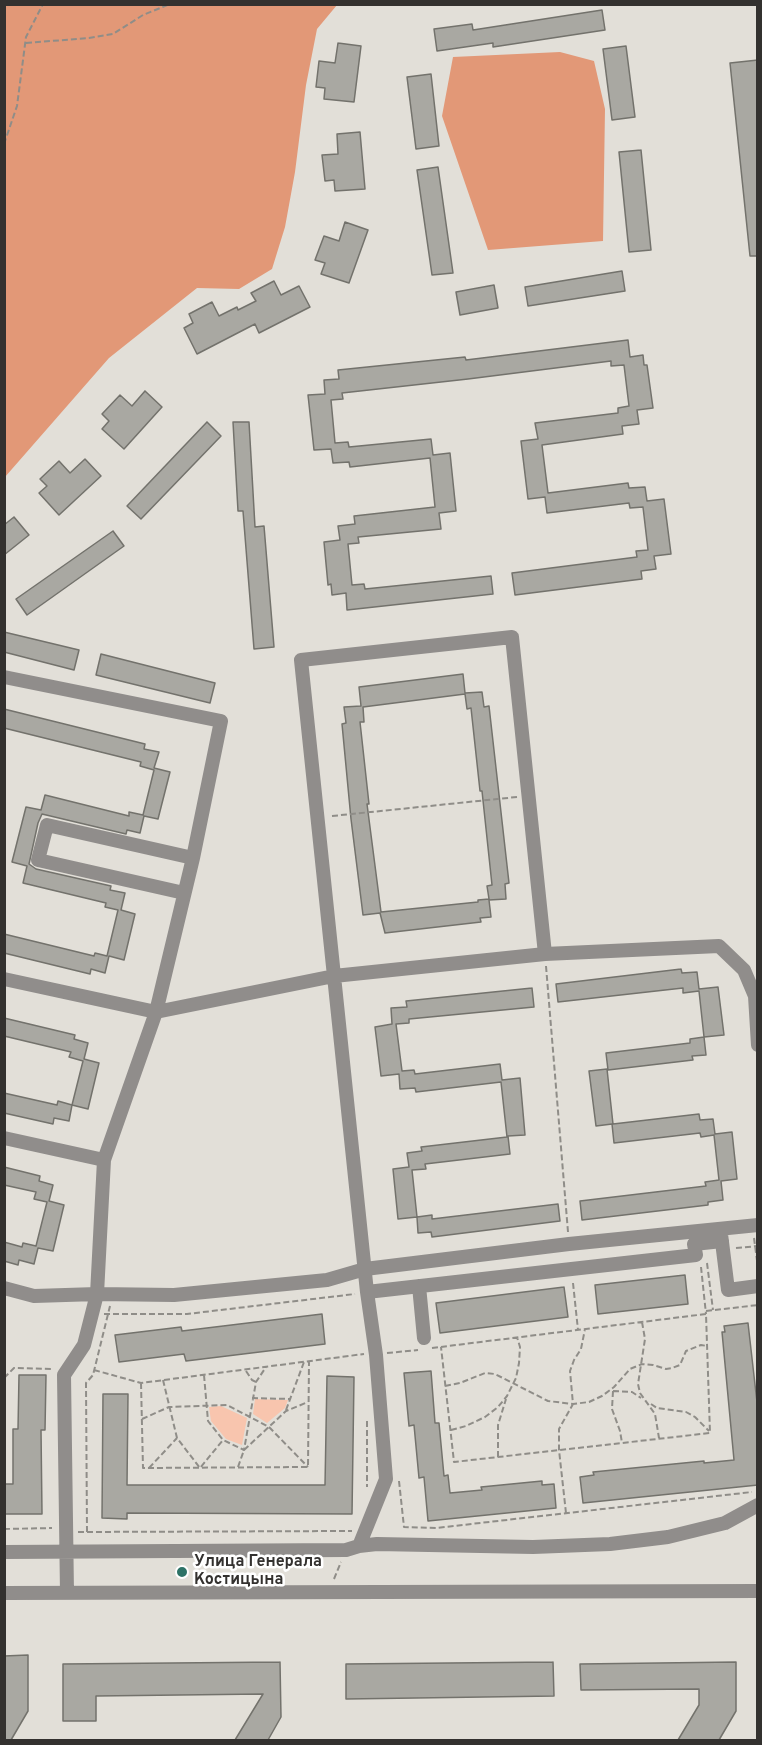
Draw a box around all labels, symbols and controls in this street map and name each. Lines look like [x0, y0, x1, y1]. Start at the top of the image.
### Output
place label: Улица Генерала Костицына [194, 1553, 322, 1591]
marker: Улица Генерала Костицына [175, 1565, 189, 1579]

